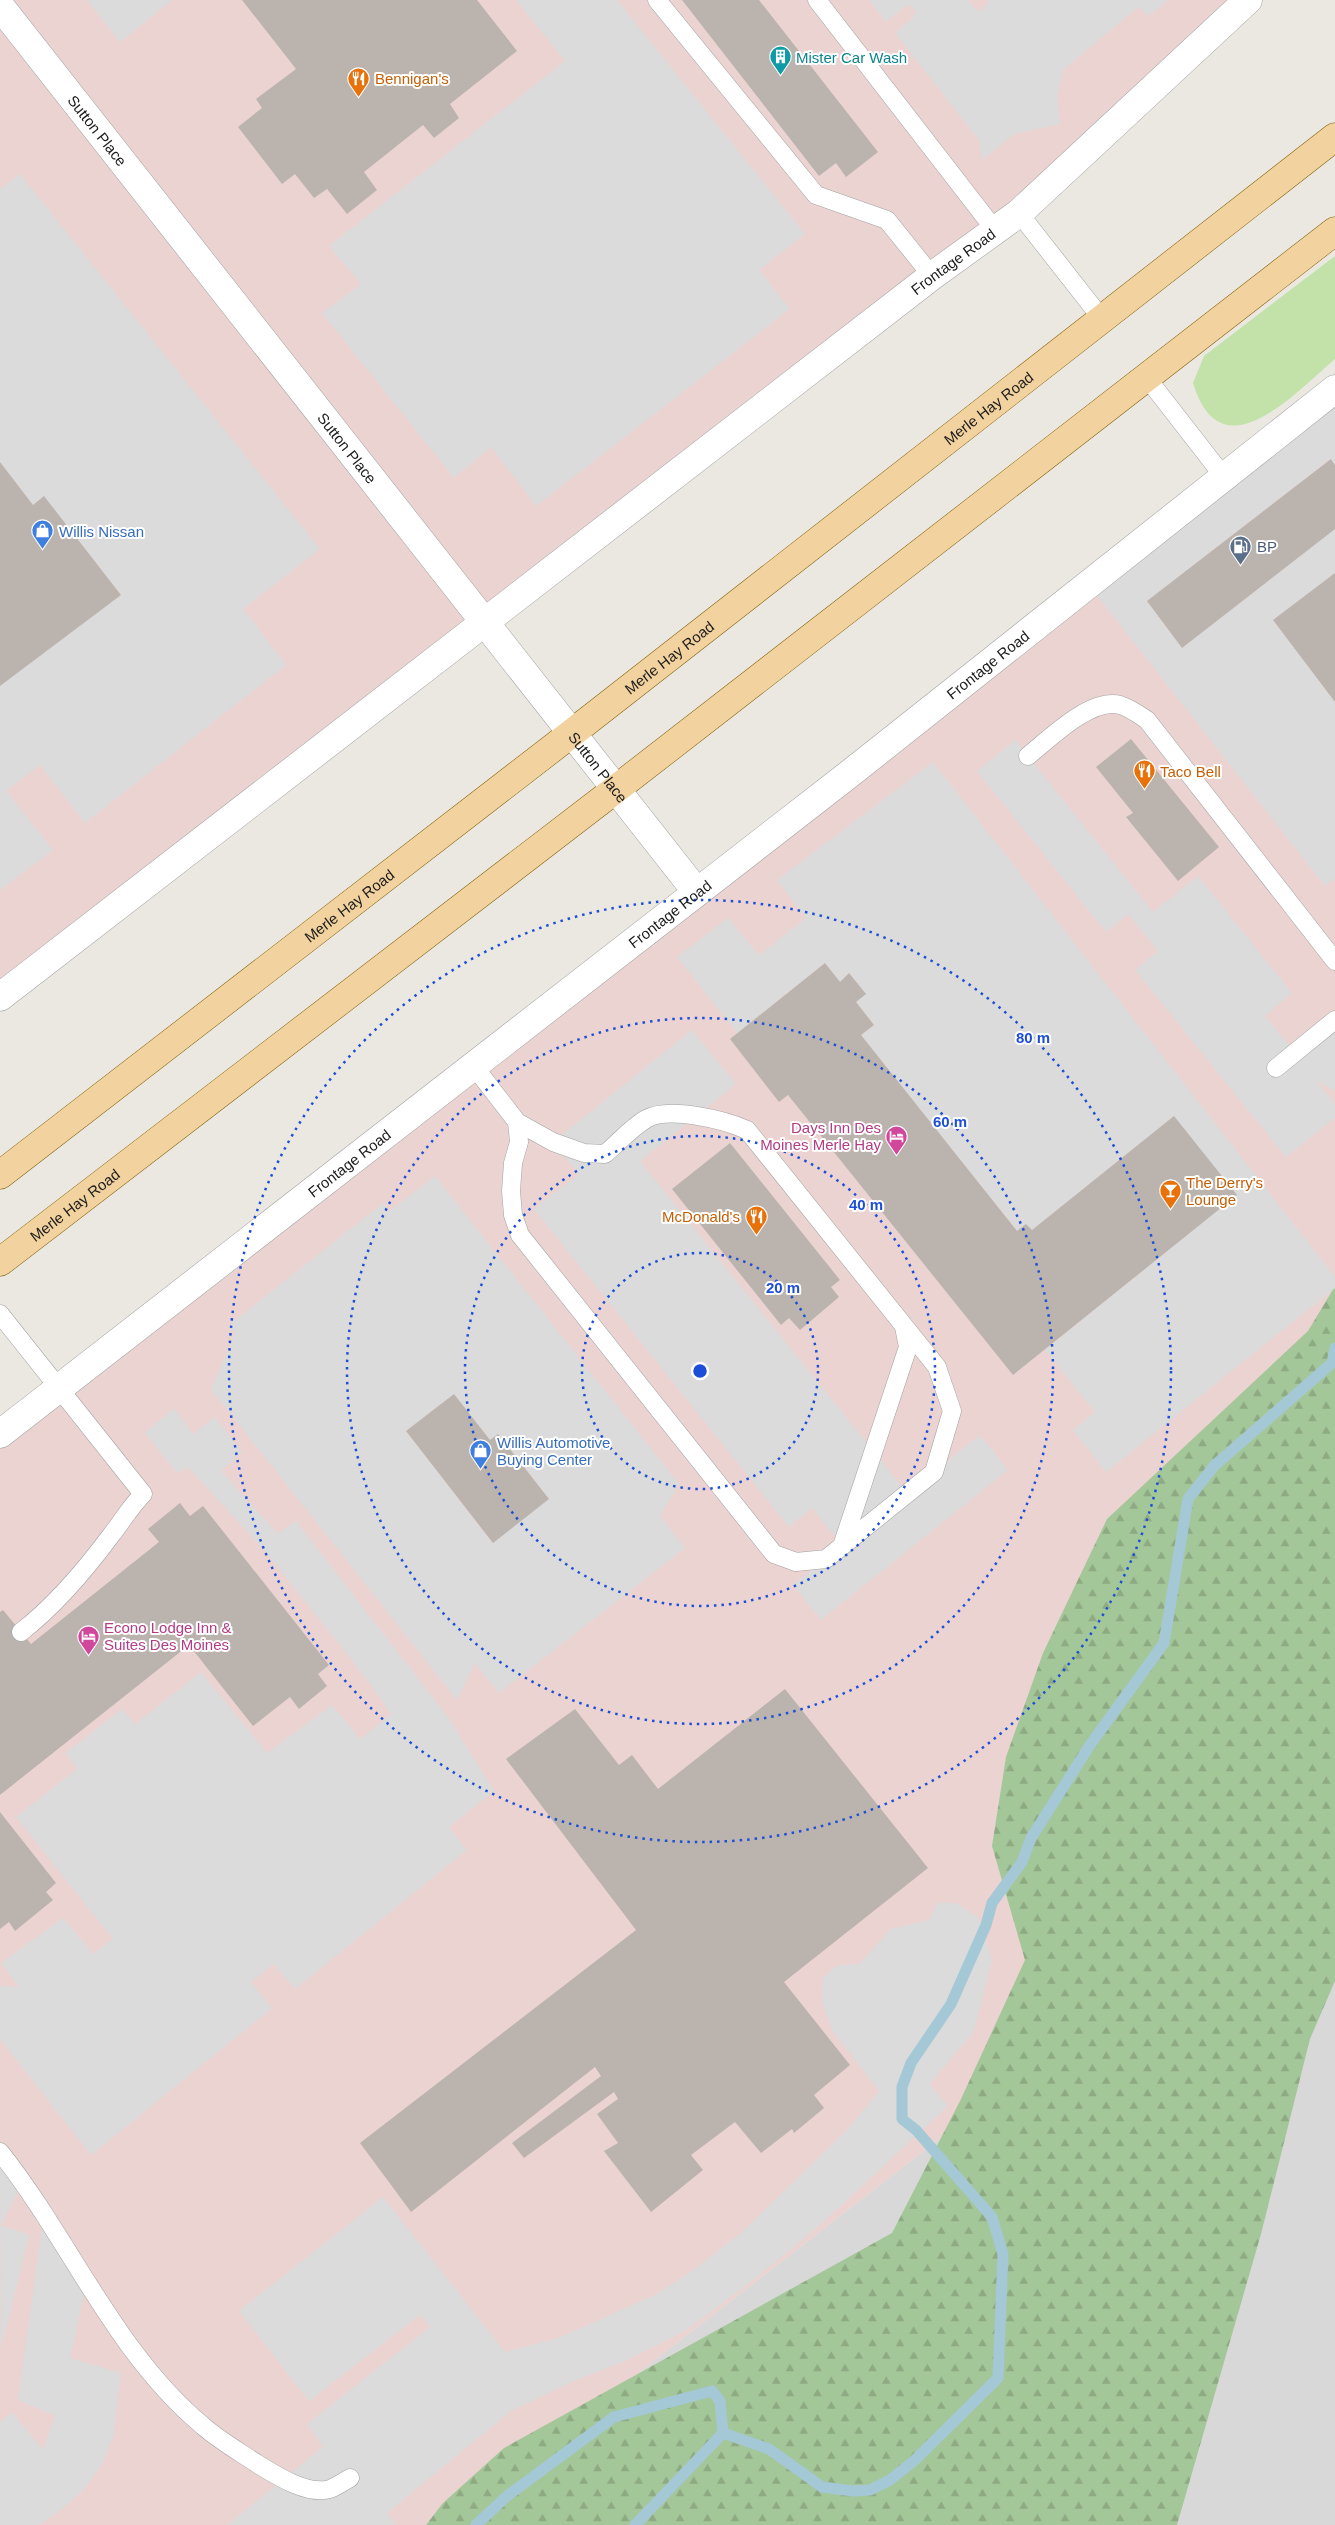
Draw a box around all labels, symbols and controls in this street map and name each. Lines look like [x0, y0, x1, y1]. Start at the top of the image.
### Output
building icon: Mister Car Wash [768, 45, 792, 76]
place label: Mister Car Wash [796, 49, 907, 66]
restaurant icon: Bennigan's [347, 66, 371, 97]
place label: Bennigan's [375, 70, 449, 87]
street label: Sutton Place [65, 91, 131, 169]
street label: Frontage Road [908, 225, 998, 298]
street label: Merle Hay Road [940, 368, 1036, 448]
street label: Sutton Place [314, 409, 380, 486]
shop icon: Willis Nissan [31, 519, 55, 550]
place label: Willis Nissan [59, 523, 144, 540]
fuel station icon: BP [1229, 534, 1253, 565]
place label: BP [1257, 538, 1277, 555]
street label: Merle Hay Road [621, 617, 717, 697]
street label: Frontage Road [943, 627, 1032, 702]
street label: Sutton Place [565, 728, 631, 806]
restaurant icon: Taco Bell [1132, 759, 1156, 790]
place label: Taco Bell [1160, 763, 1221, 780]
street label: Merle Hay Road [301, 865, 397, 945]
street label: Frontage Road [625, 876, 714, 951]
text: 80 m [1016, 1029, 1050, 1046]
text: 60 m [933, 1113, 967, 1130]
place label: Days Inn Des Moines Merle Hay [760, 1119, 881, 1153]
hotel icon: Days Inn Des Moines Merle Hay [885, 1124, 909, 1155]
street label: Frontage Road [304, 1125, 394, 1200]
street label: Merle Hay Road [26, 1165, 123, 1245]
place label: The Derry's Lounge [1186, 1174, 1263, 1208]
bar icon: The Derry's Lounge [1158, 1179, 1182, 1210]
text: 40 m [849, 1196, 883, 1213]
restaurant icon: McDonald's [744, 1204, 768, 1235]
place label: McDonald's [662, 1208, 740, 1225]
text: 20 m [766, 1279, 800, 1296]
centre of rings [691, 1362, 709, 1380]
place label: Willis Automotive Buying Center [497, 1434, 610, 1468]
shop icon: Willis Automotive Buying Center [469, 1439, 493, 1470]
place label: Econo Lodge Inn & Suites Des Moines [104, 1619, 232, 1653]
hotel icon: Econo Lodge Inn & Suites Des Moines [76, 1624, 100, 1655]

